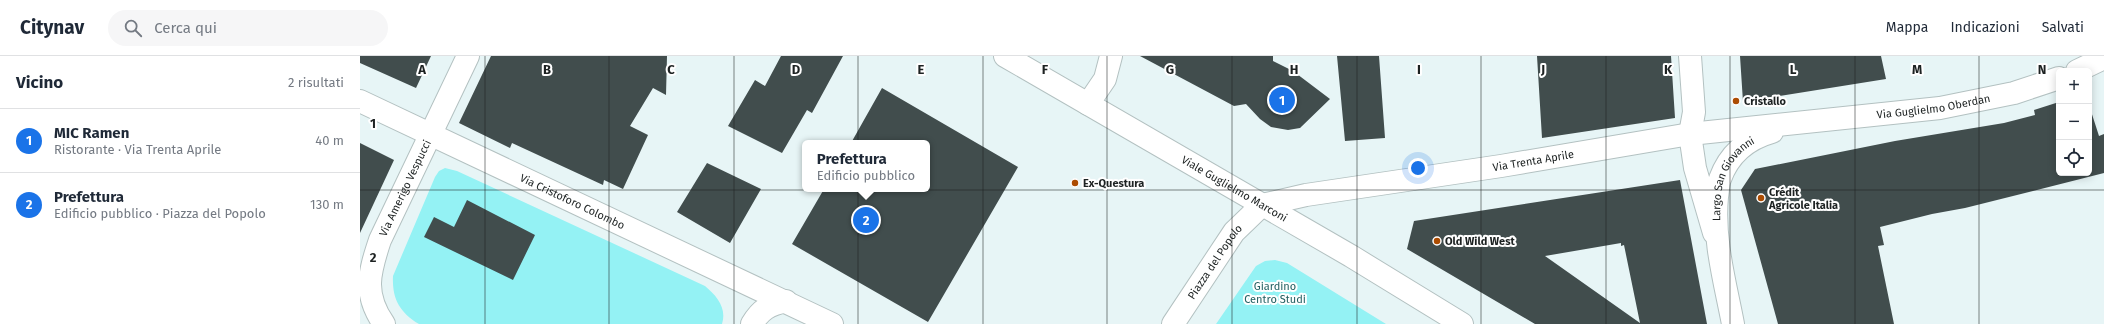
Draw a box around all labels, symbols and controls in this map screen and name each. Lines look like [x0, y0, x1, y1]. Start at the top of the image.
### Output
search box [108, 10, 388, 46]
text: Citynav [20, 16, 84, 39]
icon: search [122, 17, 144, 39]
text: Cerca qui [154, 19, 217, 37]
text: Mappa [1886, 19, 1928, 36]
text: Indicazioni [1950, 19, 2020, 36]
text: Salvati [2042, 19, 2084, 36]
text: A [417, 62, 426, 77]
text: B [543, 62, 551, 77]
text: C [667, 62, 675, 77]
text: D [792, 62, 801, 77]
text: E [918, 62, 925, 77]
text: F [1042, 62, 1049, 77]
text: G [1166, 62, 1174, 77]
text: H [1290, 62, 1298, 77]
text: I [1417, 62, 1421, 77]
text: J [1540, 62, 1545, 77]
text: K [1664, 62, 1673, 77]
text: L [1790, 62, 1797, 77]
text: M [1912, 62, 1922, 77]
text: N [2038, 62, 2046, 77]
map controls [2056, 68, 2092, 176]
button: + [2056, 68, 2092, 104]
text: Vicino [16, 72, 63, 93]
text: 2 risultati [288, 75, 344, 90]
pin: 1 [1269, 85, 1295, 115]
street label: Via Guglielmo Oberdan [1876, 91, 1991, 121]
place label: Cristallo [1744, 95, 1787, 108]
marker: Cristallo [1731, 96, 1741, 106]
button: − [2056, 104, 2092, 140]
text: 1 [370, 116, 376, 131]
text: MIC Ramen [54, 124, 129, 142]
text: 1 [26, 133, 32, 148]
text: 40 m [315, 133, 344, 148]
street label: Largo San Giovanni [1710, 134, 1757, 221]
street label: Via Amerigo Vespucci [376, 138, 433, 238]
popup [802, 140, 930, 192]
button: locate [2056, 140, 2092, 176]
text: Ristorante · Via Trenta Aprile [54, 142, 221, 157]
street label: Via Trenta Aprile [1492, 147, 1575, 174]
text: Prefettura [817, 150, 887, 168]
street label: Viale Guglielmo Marconi [1179, 153, 1290, 224]
your location [1408, 158, 1428, 178]
text: Edificio pubblico [817, 168, 915, 183]
street label: Via Cristoforo Colombo [518, 171, 627, 232]
place label: Ex-Questura [1083, 177, 1144, 190]
marker: Ex-Questura [1070, 178, 1080, 188]
place label: Crédit Agricole Italia [1768, 186, 1838, 212]
text: Prefettura [54, 188, 124, 206]
marker: Crédit Agricole Italia [1756, 193, 1766, 203]
text: 2 [26, 197, 32, 212]
text: 130 m [310, 197, 344, 212]
pin: 2 [853, 205, 879, 235]
text: Edificio pubblico · Piazza del Popolo [54, 206, 266, 221]
street label: Piazza del Popolo [1185, 221, 1245, 302]
place label: Old Wild West [1445, 235, 1515, 248]
marker: Old Wild West [1432, 236, 1442, 246]
text: 2 [370, 250, 377, 265]
park label: Giardino Centro Studi [1244, 280, 1306, 306]

